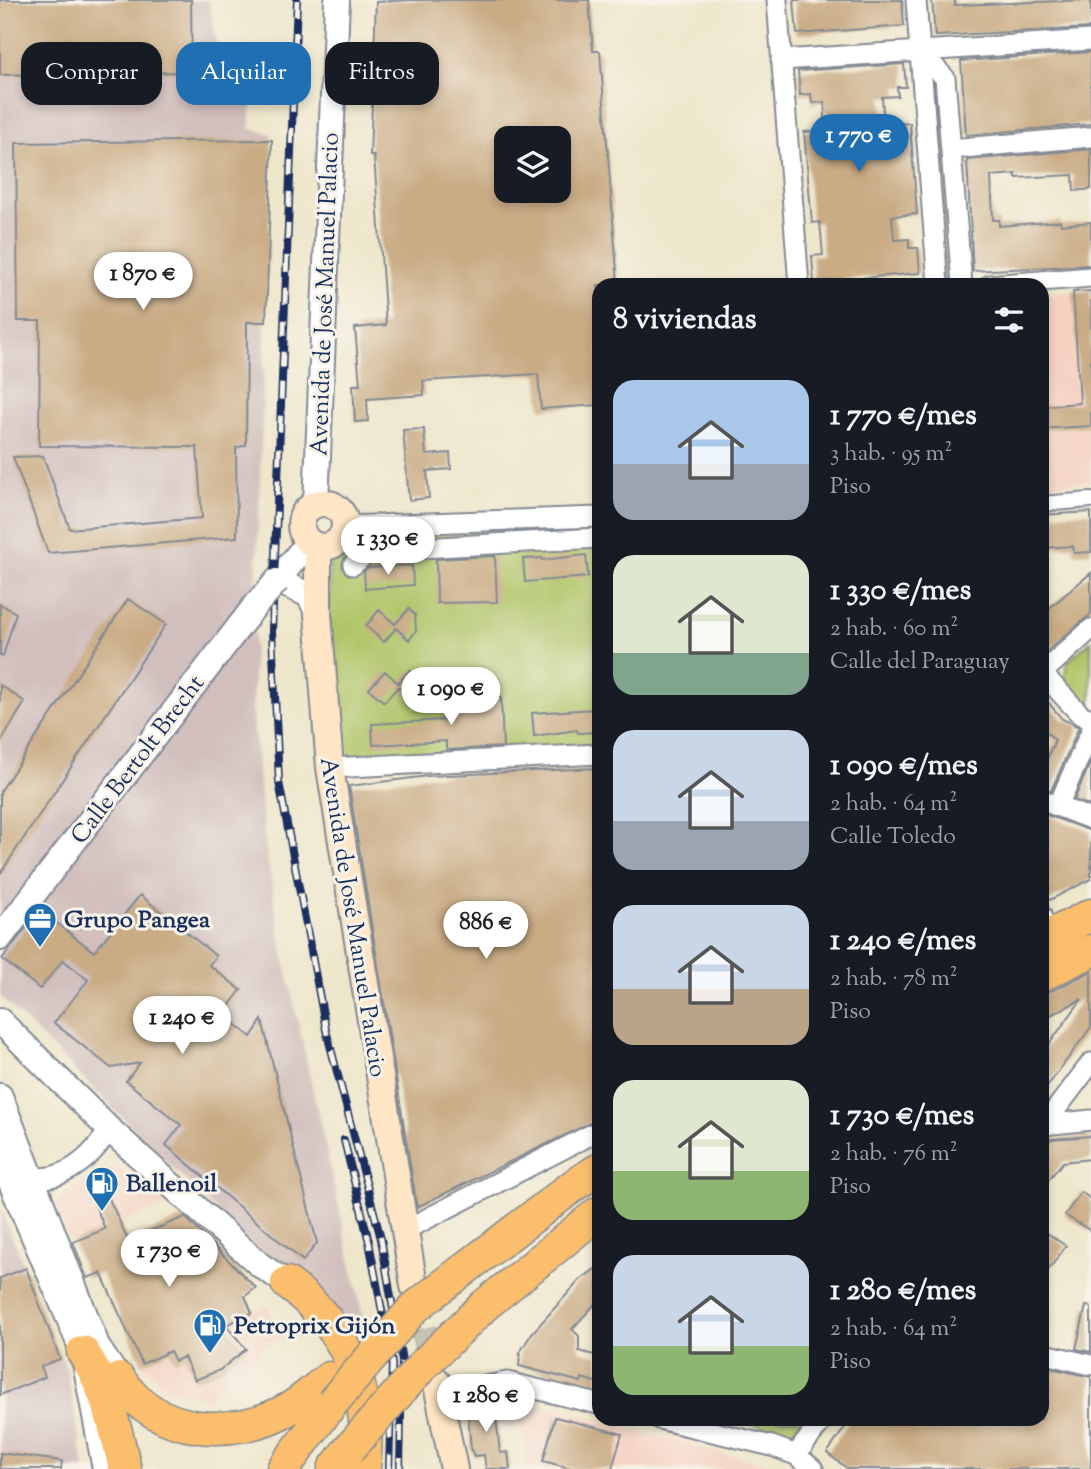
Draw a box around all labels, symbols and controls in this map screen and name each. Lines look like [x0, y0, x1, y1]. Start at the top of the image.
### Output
chip: Comprar [21, 42, 162, 105]
chip: Alquilar [176, 42, 311, 105]
chip: Filtros [325, 42, 439, 105]
pin: 1 770 € [794, 114, 924, 174]
text: 1 770 € [826, 120, 892, 153]
map controls [494, 126, 571, 203]
button: layers [494, 126, 571, 203]
street label: Avenida de José Manuel Palacio [303, 132, 349, 456]
pin: 1 870 € [78, 252, 208, 312]
text: 1 870 € [110, 258, 176, 291]
text: 8 viviendas [613, 299, 757, 342]
icon: filters [990, 301, 1028, 339]
text: 1 770 €/mes [830, 395, 977, 438]
icon: home [669, 408, 753, 492]
text: 3 hab. · 95 m² [830, 438, 952, 471]
text: Piso [830, 471, 871, 504]
pin: 1 330 € [323, 518, 453, 577]
text: 1 330 € [357, 523, 419, 556]
text: 1 330 €/mes [830, 570, 971, 613]
icon: home [669, 583, 753, 667]
text: 2 hab. · 60 m² [830, 613, 958, 646]
text: Calle del Paraguay [830, 646, 1010, 679]
pin: 1 090 € [386, 668, 516, 727]
street label: Calle Bertolt Brecht [64, 669, 214, 852]
text: 1 090 € [417, 673, 485, 706]
text: 1 090 €/mes [830, 745, 978, 788]
street label: Avenida de José Manuel Palacio [310, 755, 394, 1080]
icon: home [669, 758, 753, 842]
text: 2 hab. · 64 m² [830, 788, 957, 821]
text: Calle Toledo [830, 821, 956, 854]
office icon: Grupo Pangea [21, 900, 59, 949]
pin: 886 € [437, 902, 535, 961]
place label: Grupo Pangea [64, 904, 211, 938]
text: 886 € [459, 907, 513, 940]
text: 1 240 €/mes [830, 920, 976, 963]
icon: home [669, 933, 753, 1017]
text: 2 hab. · 78 m² [830, 963, 958, 996]
pin: 1 240 € [117, 996, 247, 1056]
text: Piso [830, 996, 871, 1029]
text: 1 240 € [149, 1002, 215, 1035]
text: 1 730 €/mes [830, 1095, 974, 1138]
icon: home [669, 1108, 753, 1192]
text: 2 hab. · 76 m² [830, 1138, 958, 1171]
fuel station icon: Ballenoil [83, 1164, 121, 1213]
place label: Ballenoil [126, 1168, 217, 1202]
text: Piso [830, 1171, 871, 1204]
pin: 1 730 € [104, 1230, 234, 1289]
text: 1 730 € [137, 1235, 201, 1268]
text: 1 280 €/mes [830, 1270, 976, 1313]
icon: home [669, 1283, 753, 1367]
fuel station icon: Petroprix Gijón [191, 1306, 229, 1355]
place label: Petroprix Gijón [234, 1310, 396, 1344]
text: 2 hab. · 64 m² [830, 1313, 957, 1346]
text: Piso [830, 1346, 871, 1379]
pin: 1 280 € [421, 1374, 551, 1434]
text: 1 280 € [453, 1380, 519, 1413]

